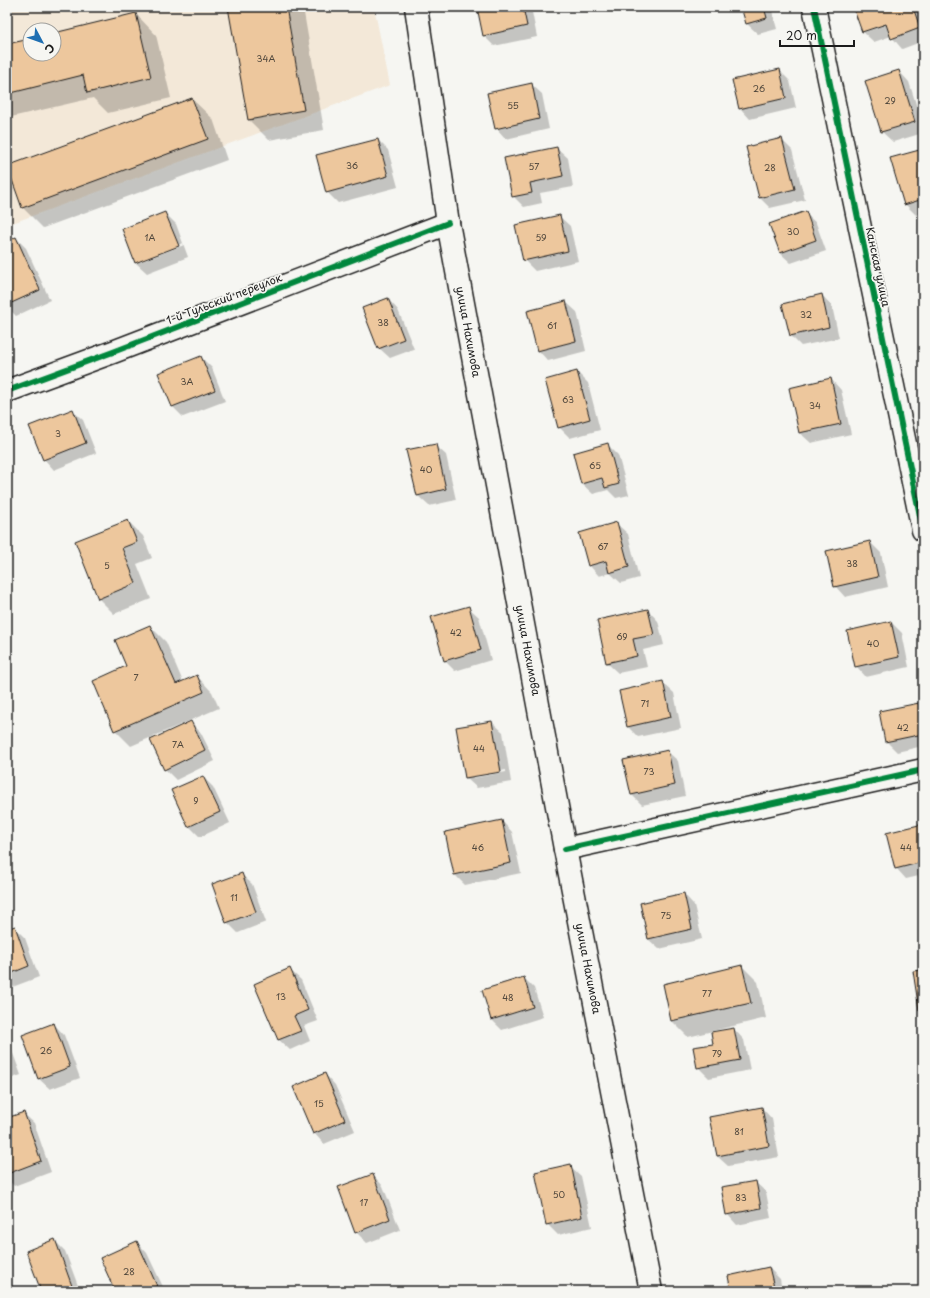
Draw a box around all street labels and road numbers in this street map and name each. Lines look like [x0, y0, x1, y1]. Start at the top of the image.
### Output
street label: Канская улица [862, 225, 895, 309]
street label: 1-й Тульский переулок [163, 268, 285, 329]
street label: улица Нахимова [452, 285, 486, 379]
street label: улица Нахимова [512, 603, 545, 697]
street label: улица Нахимова [572, 922, 606, 1015]

